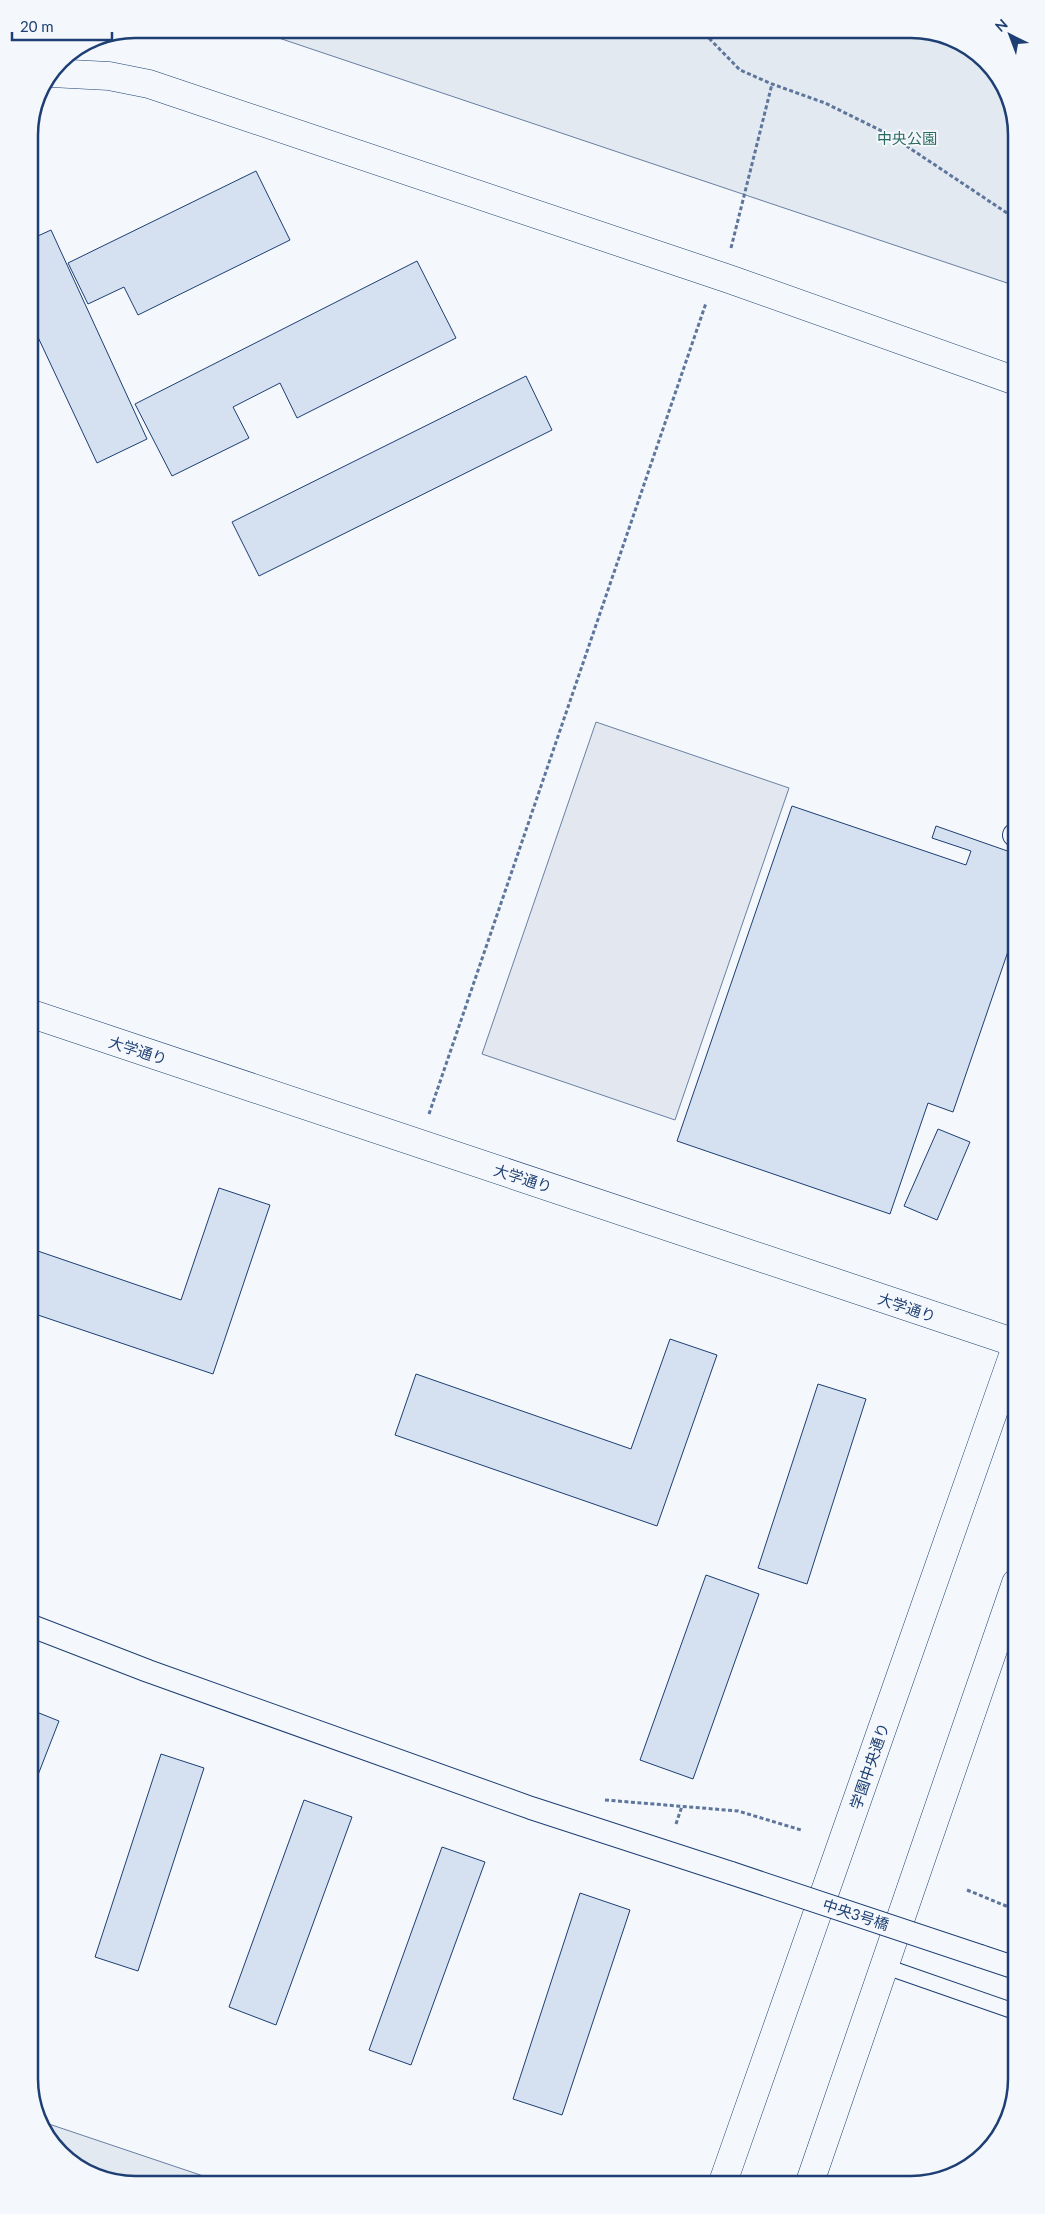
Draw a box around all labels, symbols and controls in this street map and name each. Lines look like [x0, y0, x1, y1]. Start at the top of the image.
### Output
scale bar [12, 10, 112, 42]
north arrow [985, 10, 1035, 60]
text: N [991, 15, 1011, 35]
text: 20 m [20, 17, 54, 35]
park label: 中央公園 [877, 129, 937, 147]
street label: 大学通り [107, 1032, 169, 1068]
street label: 大学通り [492, 1160, 554, 1196]
street label: 大学通り [876, 1289, 938, 1325]
street label: 学園中央通り [846, 1721, 892, 1811]
street label: 中央3号橋 [821, 1895, 891, 1933]

